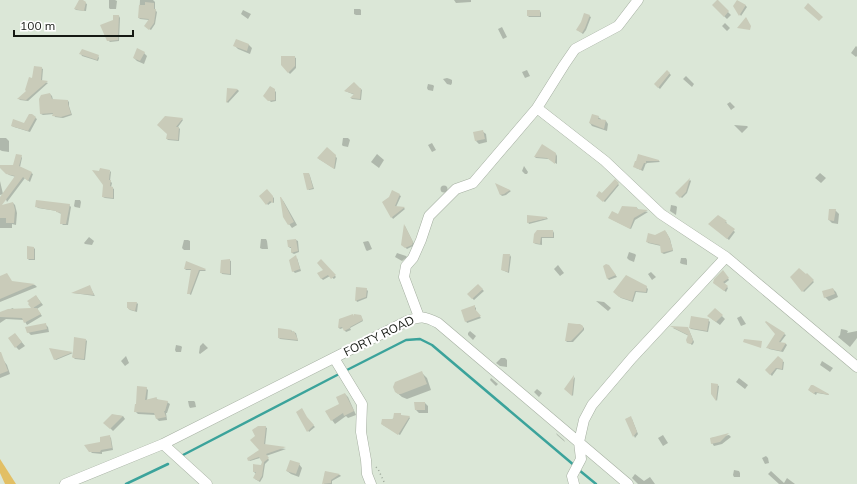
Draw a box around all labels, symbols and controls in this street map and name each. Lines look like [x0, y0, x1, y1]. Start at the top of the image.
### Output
scale bar [14, 12, 133, 38]
text: 100 m [20, 18, 55, 33]
street label: FORTY ROAD [341, 312, 417, 359]

